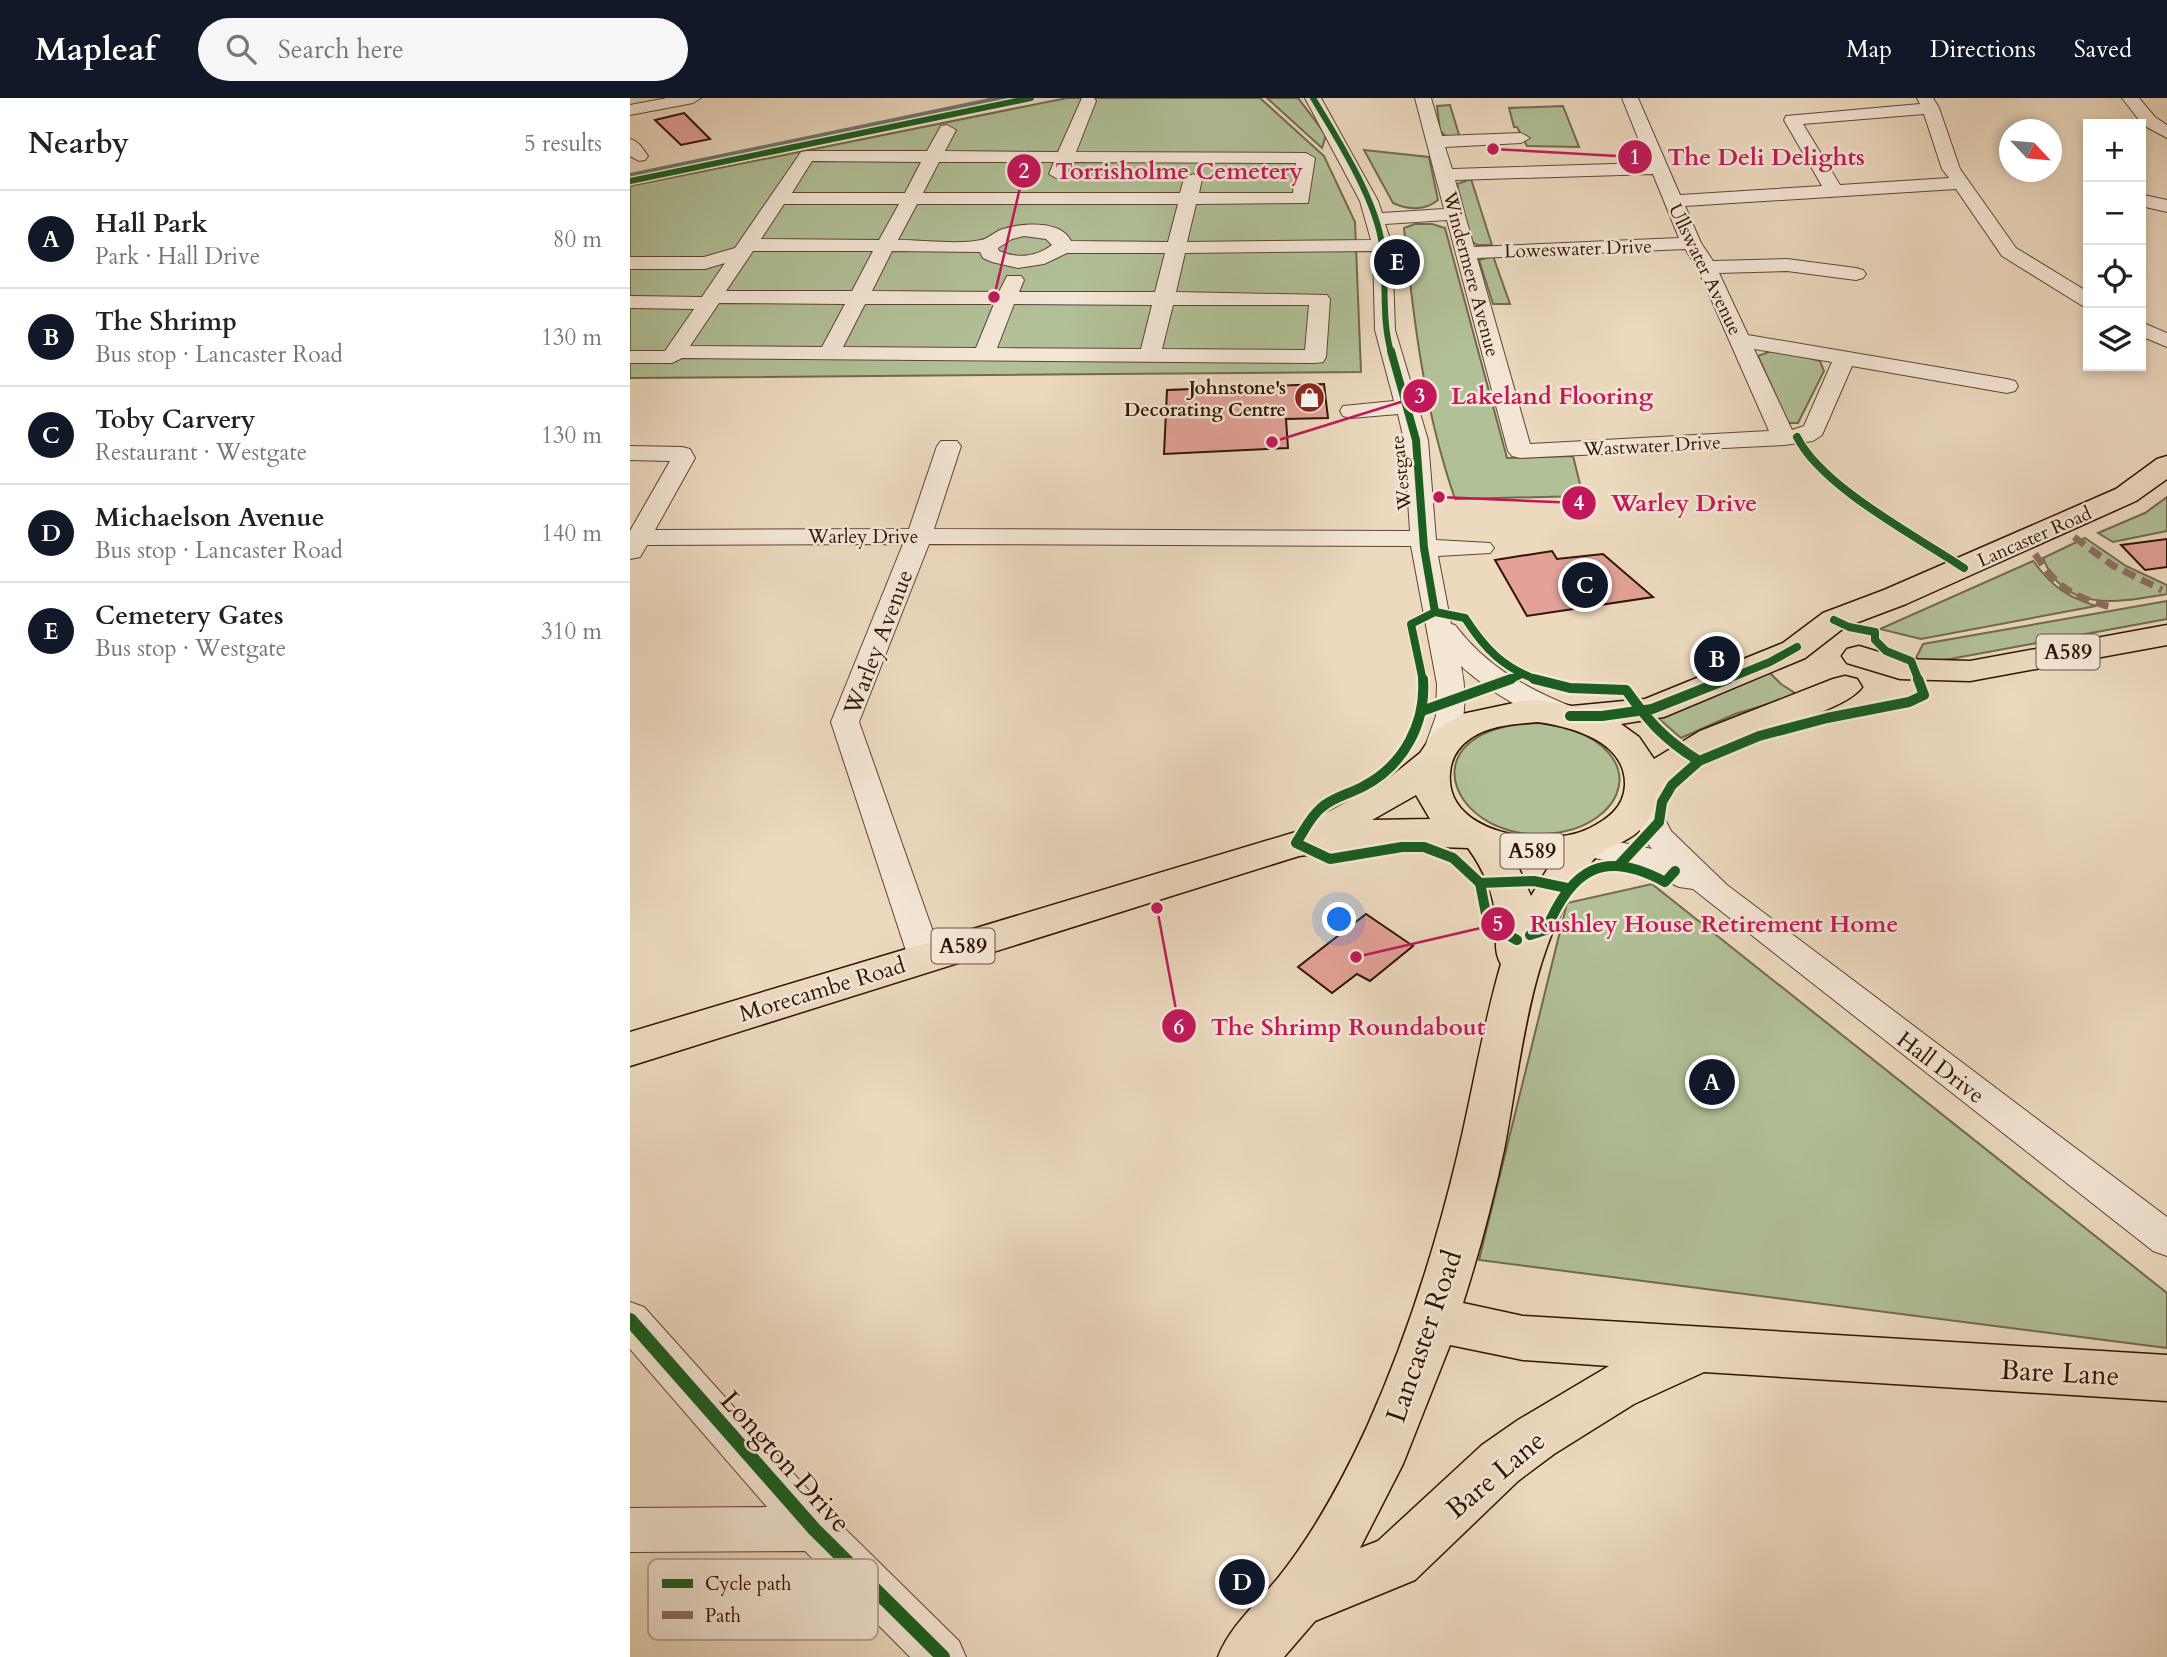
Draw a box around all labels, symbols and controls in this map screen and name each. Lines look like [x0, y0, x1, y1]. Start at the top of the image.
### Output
search box [198, 18, 688, 81]
text: Mapleaf [35, 27, 156, 72]
icon: search [222, 30, 260, 68]
text: Search here [278, 32, 404, 67]
text: Map [1846, 33, 1892, 66]
text: Directions [1930, 33, 2036, 66]
text: Saved [2074, 33, 2132, 66]
north arrow [1999, 119, 2062, 182]
map controls [2083, 119, 2146, 371]
button: + [2083, 119, 2146, 182]
text: Nearby [28, 123, 129, 164]
text: 5 results [524, 128, 602, 159]
callout: The Deli Delights [1618, 134, 1879, 179]
text: The Deli Delights [1667, 141, 1865, 174]
text: 1 [1630, 143, 1640, 172]
callout: Torrisholme Cemetery [1007, 148, 1317, 193]
text: Torrisholme Cemetery [1055, 155, 1303, 188]
text: 2 [1019, 157, 1030, 186]
button: − [2083, 182, 2146, 245]
street label: Windermere Avenue [1436, 188, 1506, 360]
street label: Ullswater Avenue [1662, 199, 1748, 340]
text: Hall Park [95, 206, 208, 241]
text: A [42, 224, 60, 255]
text: 80 m [553, 224, 602, 255]
street label: Loweswater Drive [1504, 233, 1652, 265]
pin: E [1374, 236, 1420, 288]
text: Park · Hall Drive [95, 241, 260, 272]
button: locate [2083, 245, 2146, 308]
text: The Shrimp [95, 304, 237, 339]
button: layers [2083, 308, 2146, 371]
text: B [43, 322, 59, 353]
text: 130 m [541, 322, 602, 353]
text: Bus stop · Lancaster Road [95, 339, 343, 370]
callout: Lakeland Flooring [1402, 373, 1667, 418]
place label: Johnstone's Decorating Centre [1124, 375, 1286, 423]
text: Lakeland Flooring [1451, 380, 1654, 413]
shop icon: Johnstone's Decorating Centre [1292, 381, 1326, 415]
text: 3 [1415, 382, 1425, 411]
text: Toby Carvery [95, 402, 256, 437]
text: C [42, 420, 60, 451]
text: 130 m [541, 420, 602, 451]
street label: Wastwater Drive [1582, 429, 1721, 463]
street label: Westgate [1384, 434, 1418, 513]
text: Restaurant · Westgate [95, 437, 307, 468]
callout: Warley Drive [1562, 480, 1771, 525]
text: Warley Drive [1610, 487, 1757, 520]
text: 4 [1574, 489, 1585, 518]
text: Michaelson Avenue [95, 500, 325, 535]
street label: Lancaster Road [1973, 500, 2095, 574]
text: D [41, 518, 61, 549]
text: 140 m [541, 518, 602, 549]
street label: Warley Drive [807, 524, 918, 550]
text: Bus stop · Lancaster Road [95, 535, 343, 566]
pin: C [1562, 559, 1608, 611]
street label: Warley Avenue [836, 565, 920, 720]
text: Cemetery Gates [95, 598, 284, 633]
text: E [44, 616, 58, 647]
text: 310 m [541, 616, 602, 647]
text: Bus stop · Westgate [95, 633, 286, 664]
pin: B [1694, 633, 1740, 685]
road number: A589 [2036, 634, 2100, 670]
road number: A589 [1500, 834, 1564, 868]
callout: Rushley House Retirement Home [1480, 901, 1912, 946]
your location [1322, 902, 1356, 936]
text: Rushley House Retirement Home [1530, 908, 1898, 941]
text: 5 [1493, 910, 1503, 939]
road number: A589 [932, 928, 994, 964]
street label: Morecambe Road [735, 949, 910, 1029]
callout: The Shrimp Roundabout [1162, 1004, 1499, 1049]
text: The Shrimp Roundabout [1211, 1011, 1486, 1044]
text: 6 [1174, 1013, 1185, 1042]
street label: Hall Drive [1890, 1024, 1991, 1111]
pin: A [1689, 1056, 1735, 1108]
street label: Lancaster Road [1377, 1245, 1471, 1428]
street label: Bare Lane [1999, 1351, 2120, 1395]
street label: Longton Drive [711, 1383, 859, 1541]
street label: Bare Lane [1438, 1422, 1554, 1528]
pin: D [1219, 1556, 1265, 1608]
legend [648, 1559, 878, 1640]
text: Cycle path [705, 1571, 792, 1597]
text: Path [705, 1603, 741, 1629]

